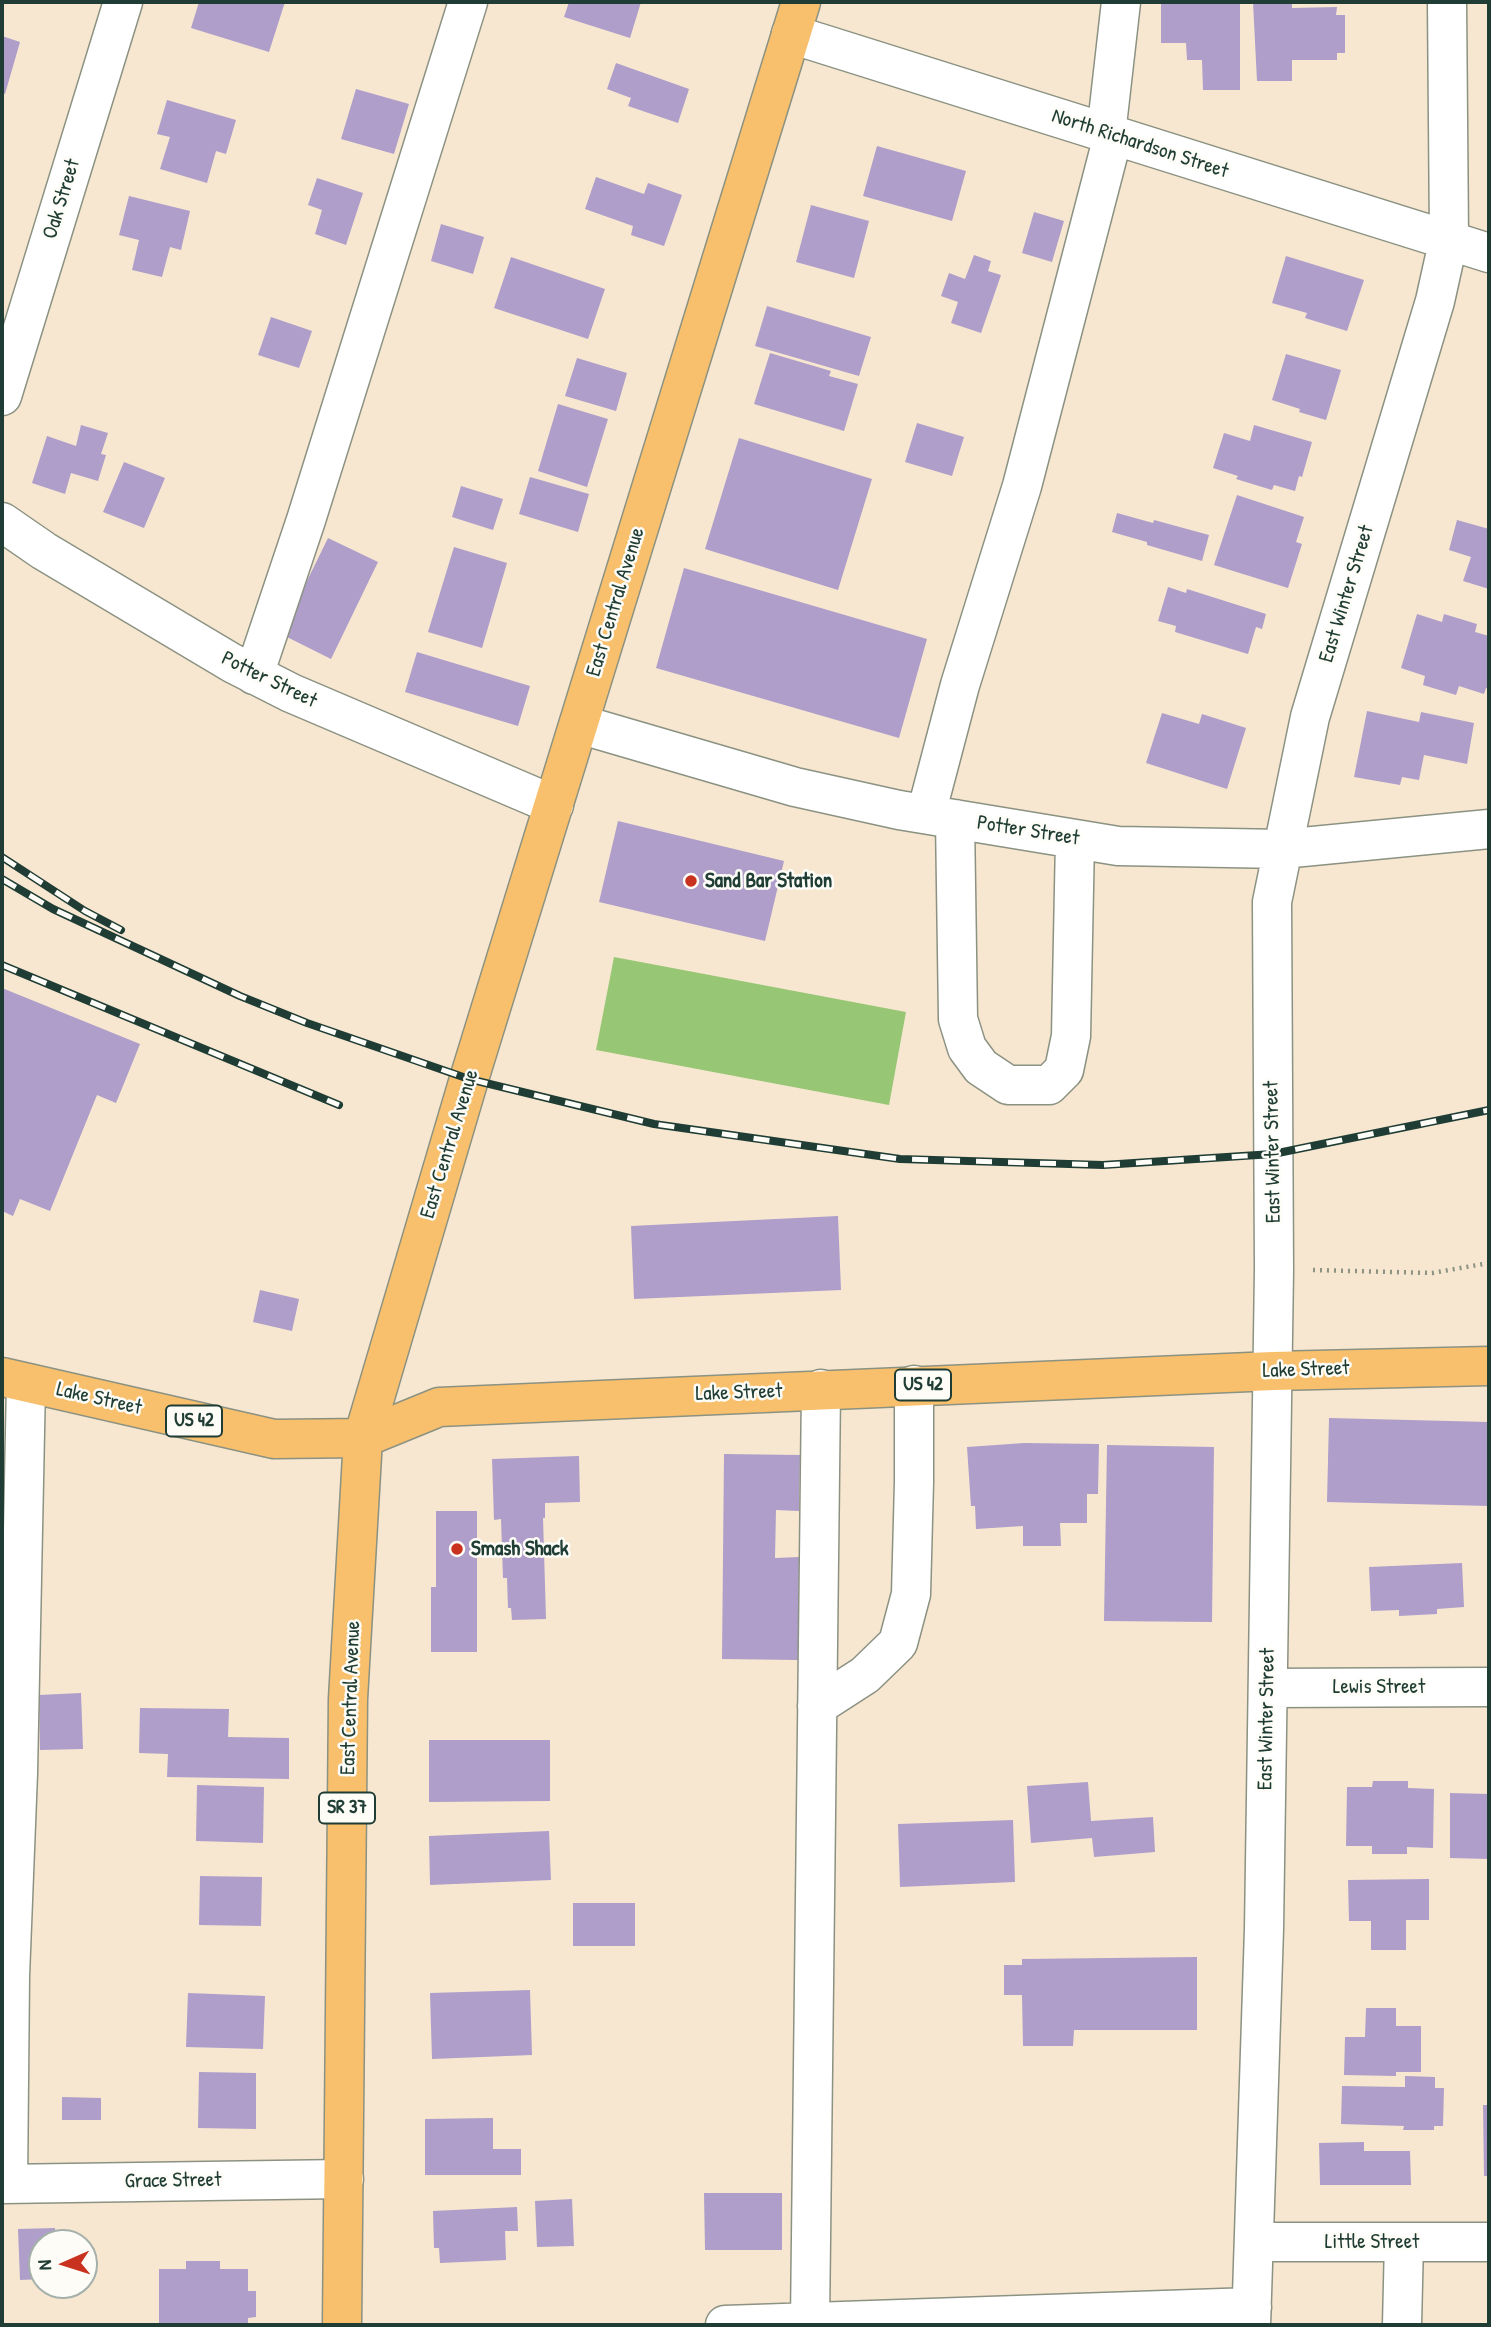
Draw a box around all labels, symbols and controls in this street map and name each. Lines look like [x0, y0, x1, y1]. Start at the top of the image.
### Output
street label: North Richardson Street [1049, 104, 1231, 184]
street label: Oak Street [38, 156, 86, 242]
street label: East Winter Street [1314, 522, 1380, 666]
street label: East Central Avenue [581, 525, 651, 679]
street label: Potter Street [217, 646, 321, 714]
street label: Potter Street [975, 810, 1081, 852]
place label: Sand Bar Station [705, 868, 832, 894]
marker: Sand Bar Station [683, 873, 699, 889]
street label: East Central Avenue [415, 1067, 485, 1221]
street label: East Winter Street [1259, 1081, 1287, 1223]
street label: Lake Street [1262, 1356, 1350, 1384]
road number: US 42 [895, 1370, 951, 1400]
street label: Lake Street [54, 1377, 144, 1421]
street label: Lake Street [695, 1379, 783, 1407]
road number: US 42 [166, 1406, 222, 1436]
place label: Smash Shack [471, 1536, 568, 1562]
marker: Smash Shack [449, 1541, 465, 1557]
street label: East Central Avenue [336, 1620, 366, 1776]
street label: East Winter Street [1253, 1648, 1281, 1790]
street label: Lewis Street [1333, 1674, 1425, 1700]
road number: SR 37 [319, 1792, 375, 1824]
street label: Grace Street [124, 2168, 222, 2194]
north arrow [28, 2229, 98, 2299]
street label: Little Street [1325, 2229, 1419, 2255]
text: N [31, 2259, 57, 2271]

